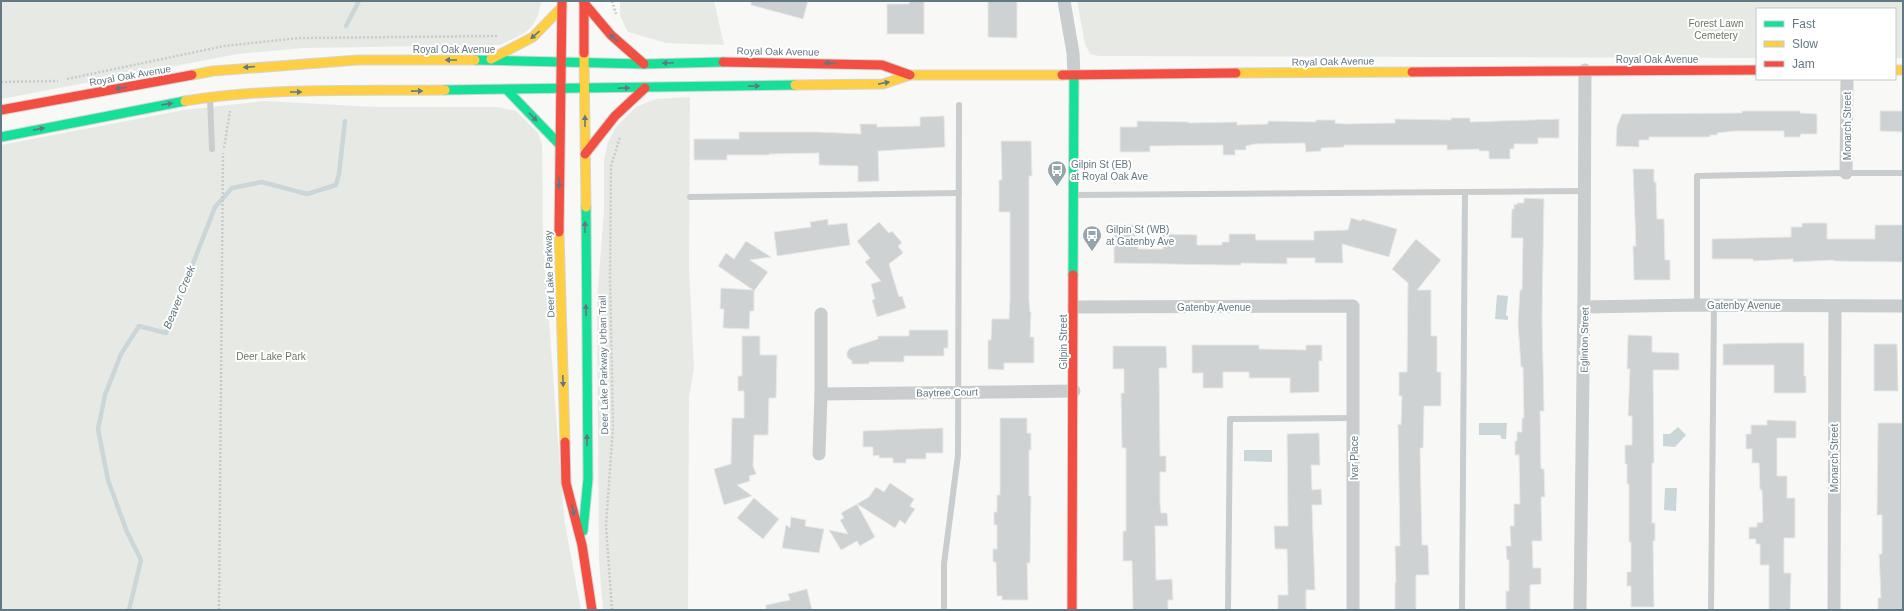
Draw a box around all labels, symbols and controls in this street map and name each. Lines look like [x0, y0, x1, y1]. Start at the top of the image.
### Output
legend [1756, 8, 1896, 80]
text: Fast [1792, 17, 1816, 31]
park label: Forest Lawn Cemetery [1688, 18, 1744, 41]
one-way arrow [529, 30, 540, 39]
one-way arrow [609, 34, 620, 43]
text: Slow [1792, 37, 1818, 51]
street label: Royal Oak Avenue [413, 44, 496, 55]
street label: Royal Oak Avenue [737, 45, 820, 58]
street label: Royal Oak Avenue [1616, 54, 1699, 65]
street label: Royal Oak Avenue [1292, 55, 1375, 68]
one-way arrow [444, 57, 457, 63]
text: Jam [1792, 57, 1815, 71]
one-way arrow [662, 59, 674, 66]
one-way arrow [823, 60, 836, 66]
street label: Royal Oak Avenue [88, 63, 172, 88]
one-way arrow [243, 64, 255, 71]
one-way arrow [877, 80, 890, 86]
one-way arrow [748, 83, 761, 89]
one-way arrow [115, 85, 127, 91]
one-way arrow [618, 85, 631, 91]
one-way arrow [411, 88, 424, 94]
one-way arrow [290, 89, 303, 95]
street label: Monarch Street [1842, 92, 1853, 160]
one-way arrow [161, 101, 173, 107]
one-way arrow [528, 112, 538, 122]
one-way arrow [582, 114, 588, 127]
one-way arrow [33, 126, 45, 132]
bus stop icon: Gilpin St (EB) at Royal Oak Ave [1046, 159, 1068, 187]
place label: Gilpin St (EB) at Royal Oak Ave [1071, 159, 1149, 182]
one-way arrow [556, 177, 562, 190]
one-way arrow [582, 220, 588, 233]
bus stop icon: Gilpin St (WB) at Gatenby Ave [1081, 224, 1103, 252]
place label: Gilpin St (WB) at Gatenby Ave [1106, 224, 1175, 247]
street label: Deer Lake Parkway [542, 230, 557, 318]
water label: Beaver Creek [161, 263, 197, 330]
street label: Deer Lake Parkway Urban Trail [597, 295, 610, 435]
street label: Gatenby Avenue [1707, 300, 1781, 311]
street label: Gatenby Avenue [1177, 302, 1251, 313]
one-way arrow [583, 303, 589, 316]
street label: Eglinton Street [1578, 307, 1591, 373]
street label: Gilpin Street [1058, 314, 1069, 370]
park label: Deer Lake Park [236, 351, 307, 362]
one-way arrow [560, 375, 567, 387]
street label: Baytree Court [916, 386, 978, 399]
street label: Monarch Street [1829, 424, 1840, 492]
one-way arrow [584, 433, 590, 446]
street label: Ivar Place [1349, 435, 1360, 480]
one-way arrow [570, 504, 576, 516]

